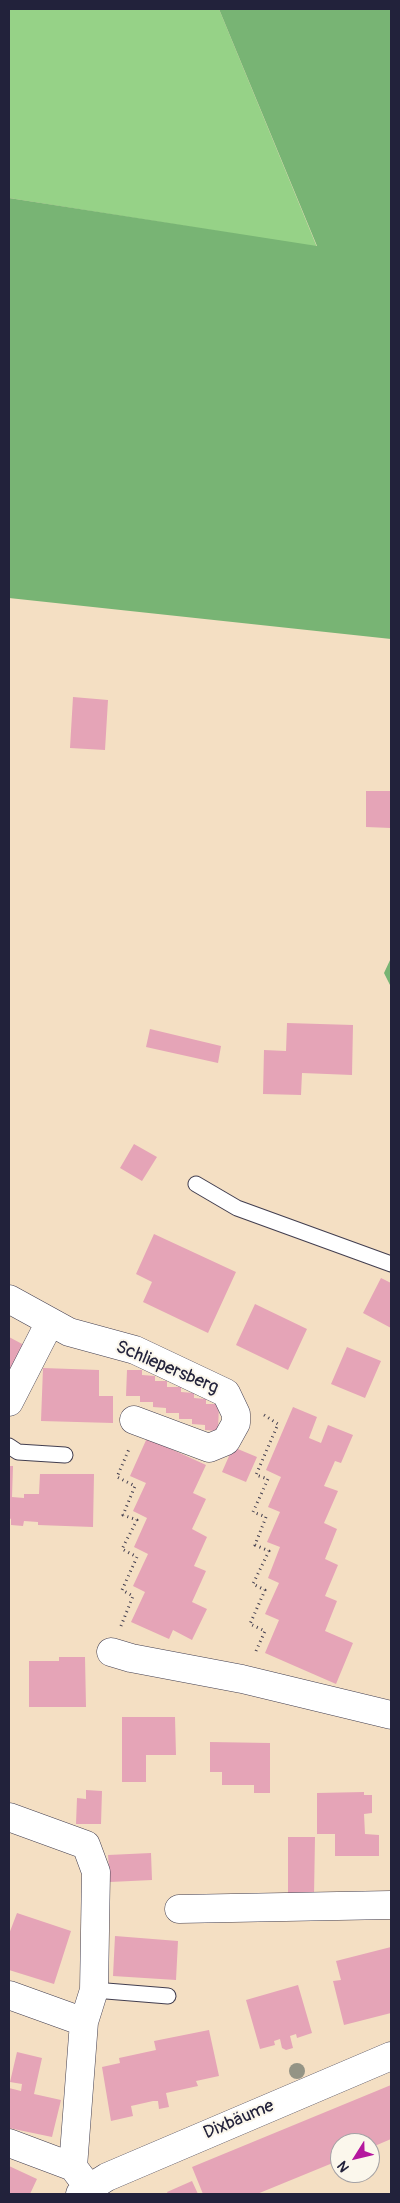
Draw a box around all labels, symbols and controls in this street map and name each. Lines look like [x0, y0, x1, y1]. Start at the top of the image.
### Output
street label: Schliepersberg [112, 1337, 222, 1399]
street label: Dixbäume [201, 2096, 277, 2144]
north arrow [330, 2133, 380, 2183]
text: N [334, 2158, 353, 2175]

